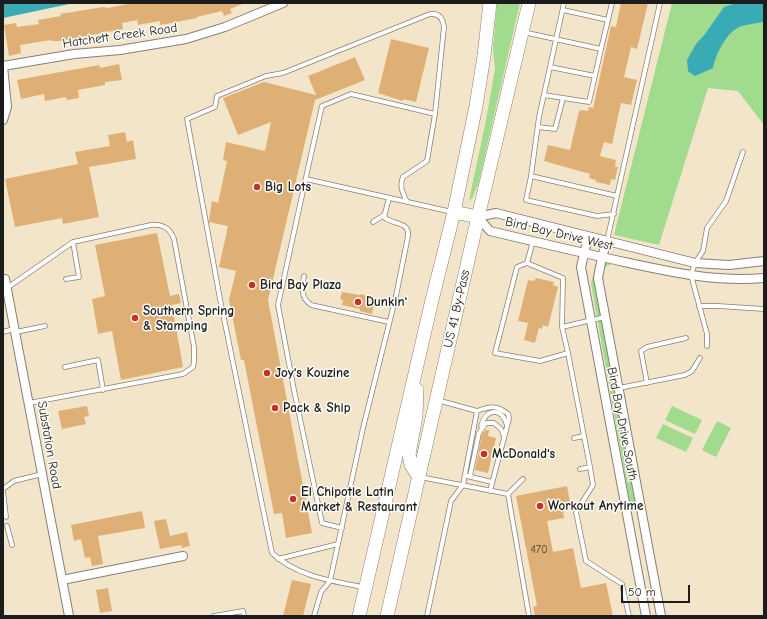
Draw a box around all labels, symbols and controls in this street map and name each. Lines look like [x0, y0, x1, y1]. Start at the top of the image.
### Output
street label: Hatchett Creek Road [62, 20, 178, 52]
place label: Big Lots [265, 179, 311, 195]
marker: Big Lots [252, 182, 262, 192]
street label: Bird Bay Drive West [504, 214, 614, 254]
street label: US 41 By-Pass [440, 268, 474, 350]
place label: Bird Bay Plaza [260, 277, 341, 293]
marker: Bird Bay Plaza [247, 280, 257, 290]
place label: Dunkin' [366, 294, 407, 310]
marker: Dunkin' [353, 297, 363, 307]
place label: Southern Spring & Stamping [143, 303, 234, 334]
marker: Southern Spring & Stamping [130, 313, 140, 323]
place label: Joy's Kouzine [275, 365, 349, 381]
street label: Bird Bay Drive South [603, 366, 641, 482]
marker: Joy's Kouzine [262, 368, 272, 378]
street label: Substation Road [34, 400, 64, 490]
place label: Pack & Ship [283, 400, 351, 416]
marker: Pack & Ship [270, 403, 280, 413]
place label: McDonald's [492, 446, 555, 462]
marker: McDonald's [479, 449, 489, 459]
place label: El Chipotle Latin Market & Restaurant [301, 484, 417, 515]
marker: El Chipotle Latin Market & Restaurant [288, 494, 298, 504]
place label: Workout Anytime [548, 498, 643, 514]
marker: Workout Anytime [535, 501, 545, 511]
house number: 470 [530, 543, 548, 557]
scale bar [623, 577, 692, 603]
text: 50 m [628, 585, 656, 599]

